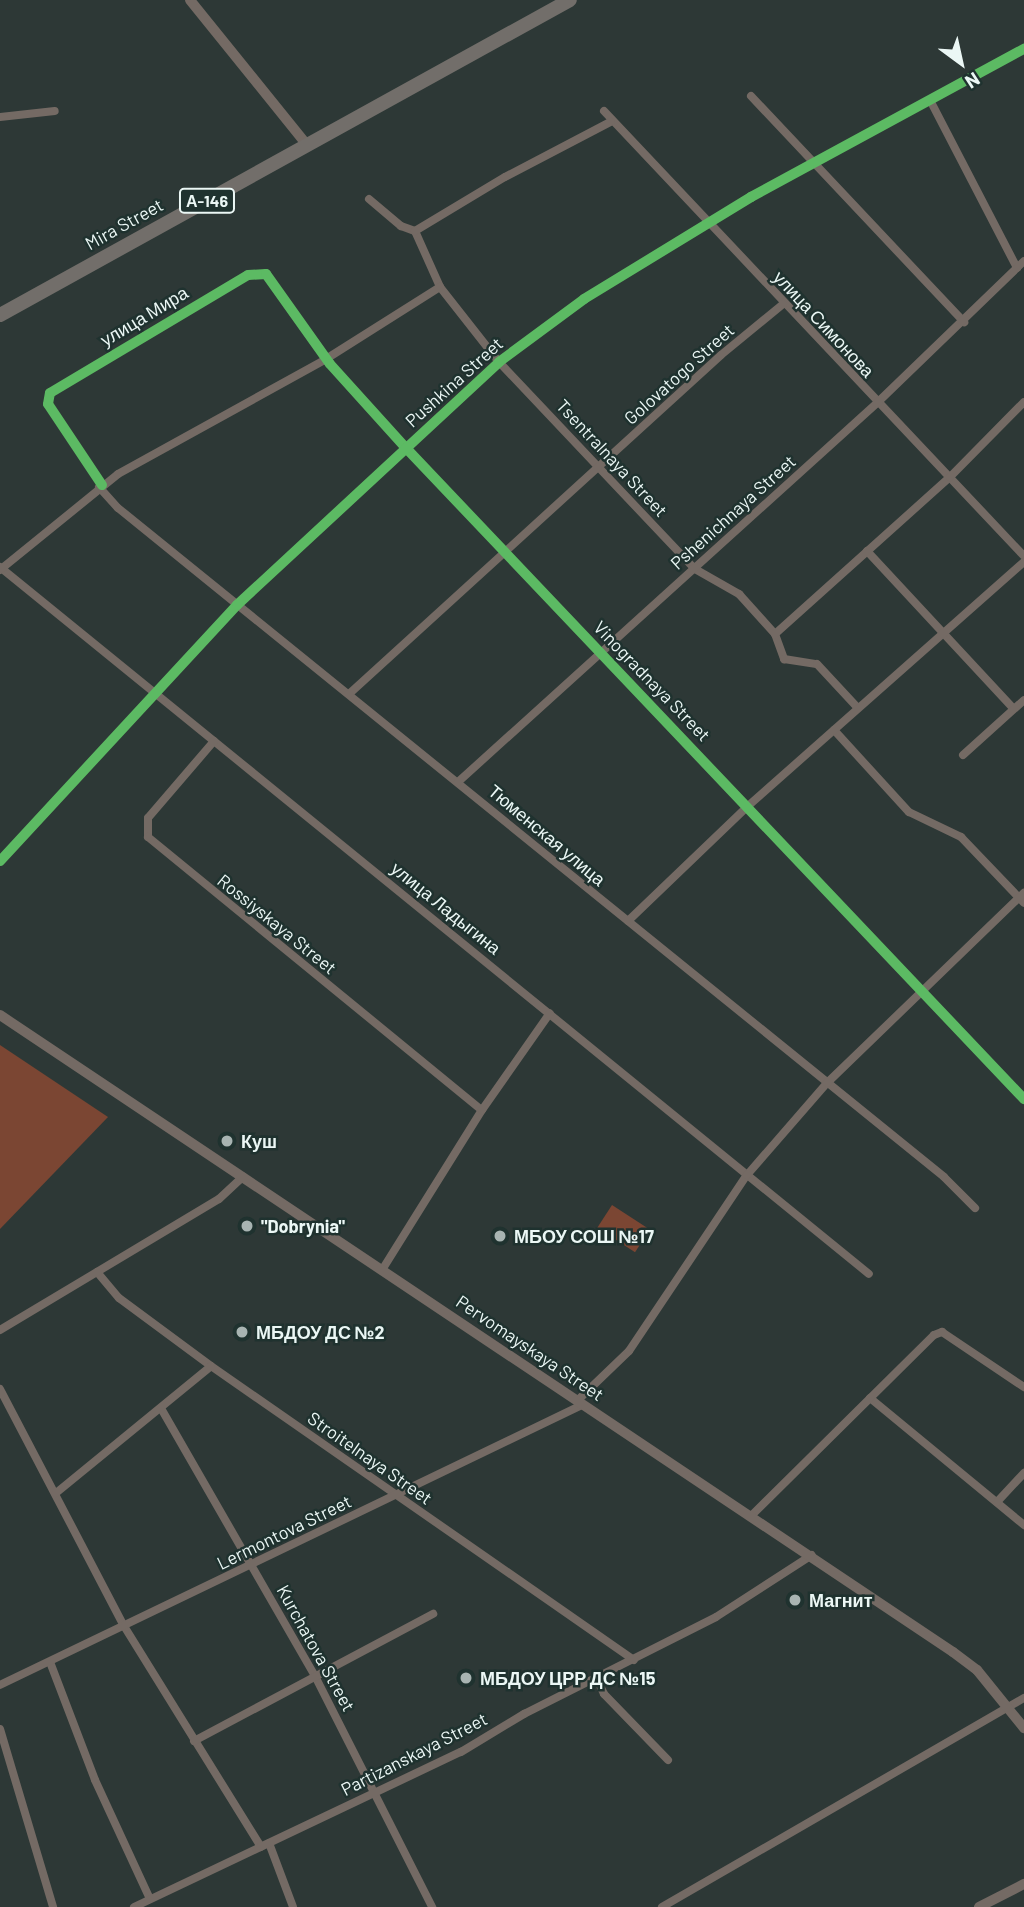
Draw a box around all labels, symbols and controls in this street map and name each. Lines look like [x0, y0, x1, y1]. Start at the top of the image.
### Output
north arrow [926, 28, 996, 98]
text: N [961, 68, 984, 94]
road number: А-146 [177, 188, 237, 214]
street label: Mira Street [81, 194, 167, 254]
street label: улица Симонова [769, 266, 879, 382]
street label: улица Мира [96, 281, 192, 351]
street label: Golovatogo Street [620, 319, 738, 429]
street label: Pushkina Street [401, 333, 507, 431]
street label: Tsentralnaya Street [552, 395, 672, 521]
street label: Pshenichnaya Street [666, 450, 800, 574]
street label: Vinogradnaya Street [589, 616, 715, 746]
street label: Тюменская улица [484, 780, 610, 890]
street label: улица Ладыгина [387, 857, 505, 959]
street label: Rossiyskaya Street [213, 869, 341, 979]
place label: Куш [241, 1130, 277, 1152]
marker: Куш [219, 1133, 235, 1149]
place label: "Dobrynia" [261, 1215, 345, 1237]
marker: "Dobrynia" [239, 1218, 255, 1234]
place label: МБОУ СОШ №17 [514, 1225, 654, 1247]
marker: МБОУ СОШ №17 [492, 1228, 508, 1244]
street label: Pervomayskaya Street [452, 1291, 608, 1405]
place label: МБДОУ ДС №2 [256, 1321, 385, 1343]
marker: МБДОУ ДС №2 [234, 1324, 250, 1340]
street label: Stroitelnaya Street [304, 1407, 436, 1509]
street label: Lermontova Street [213, 1490, 355, 1574]
street label: Kurchatova Street [272, 1581, 360, 1715]
place label: Магнит [809, 1589, 872, 1611]
marker: Магнит [787, 1592, 803, 1608]
place label: МБДОУ ЦРР ДС №15 [480, 1667, 655, 1689]
marker: МБДОУ ЦРР ДС №15 [458, 1670, 474, 1686]
street label: Partizanskaya Street [337, 1708, 491, 1800]

